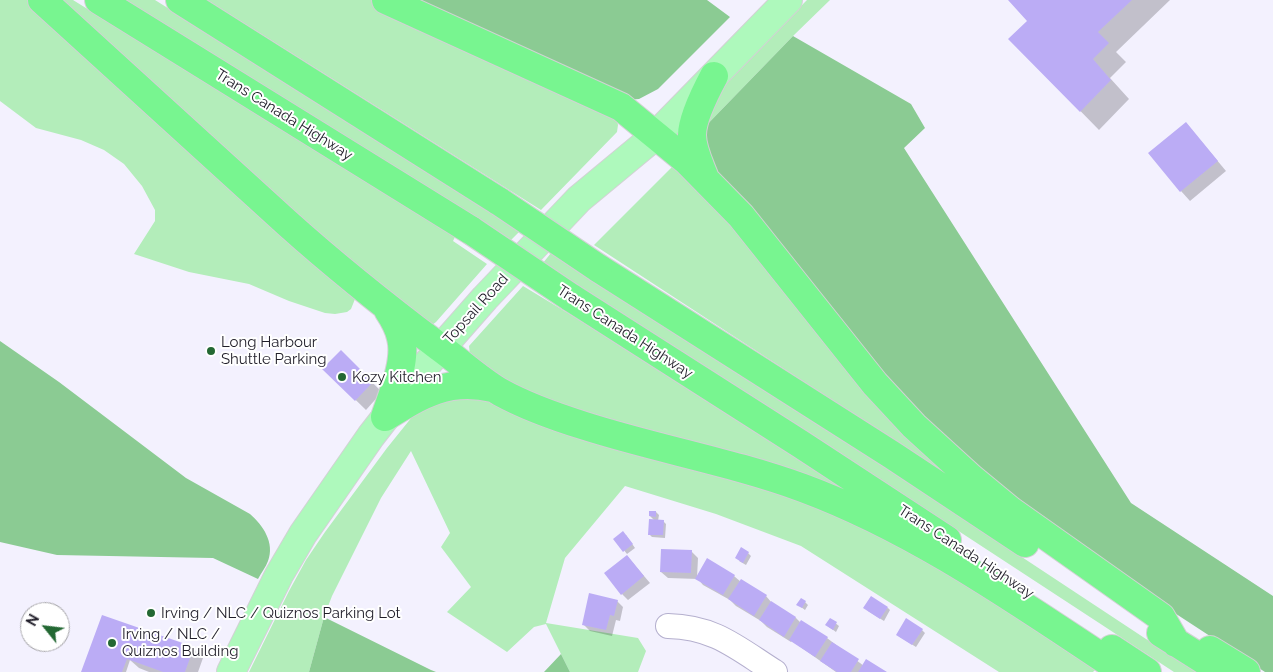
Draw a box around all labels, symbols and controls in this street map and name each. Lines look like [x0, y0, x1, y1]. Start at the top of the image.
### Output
street label: Trans Canada Highway [212, 66, 356, 164]
street label: Topsail Road [440, 270, 512, 348]
street label: Trans Canada Highway [554, 281, 696, 383]
place label: Long Harbour Shuttle Parking [221, 333, 326, 368]
marker: Long Harbour Shuttle Parking [205, 345, 217, 357]
place label: Kozy Kitchen [352, 368, 442, 386]
marker: Kozy Kitchen [336, 371, 348, 383]
street label: Trans Canada Highway [895, 501, 1037, 603]
north arrow [20, 602, 70, 652]
place label: Irving / NLC / Quiznos Parking Lot [161, 604, 401, 622]
marker: Irving / NLC / Quiznos Parking Lot [145, 607, 157, 619]
text: N [23, 612, 42, 629]
place label: Irving / NLC / Quiznos Building [122, 625, 238, 660]
marker: Irving / NLC / Quiznos Building [106, 637, 118, 649]

